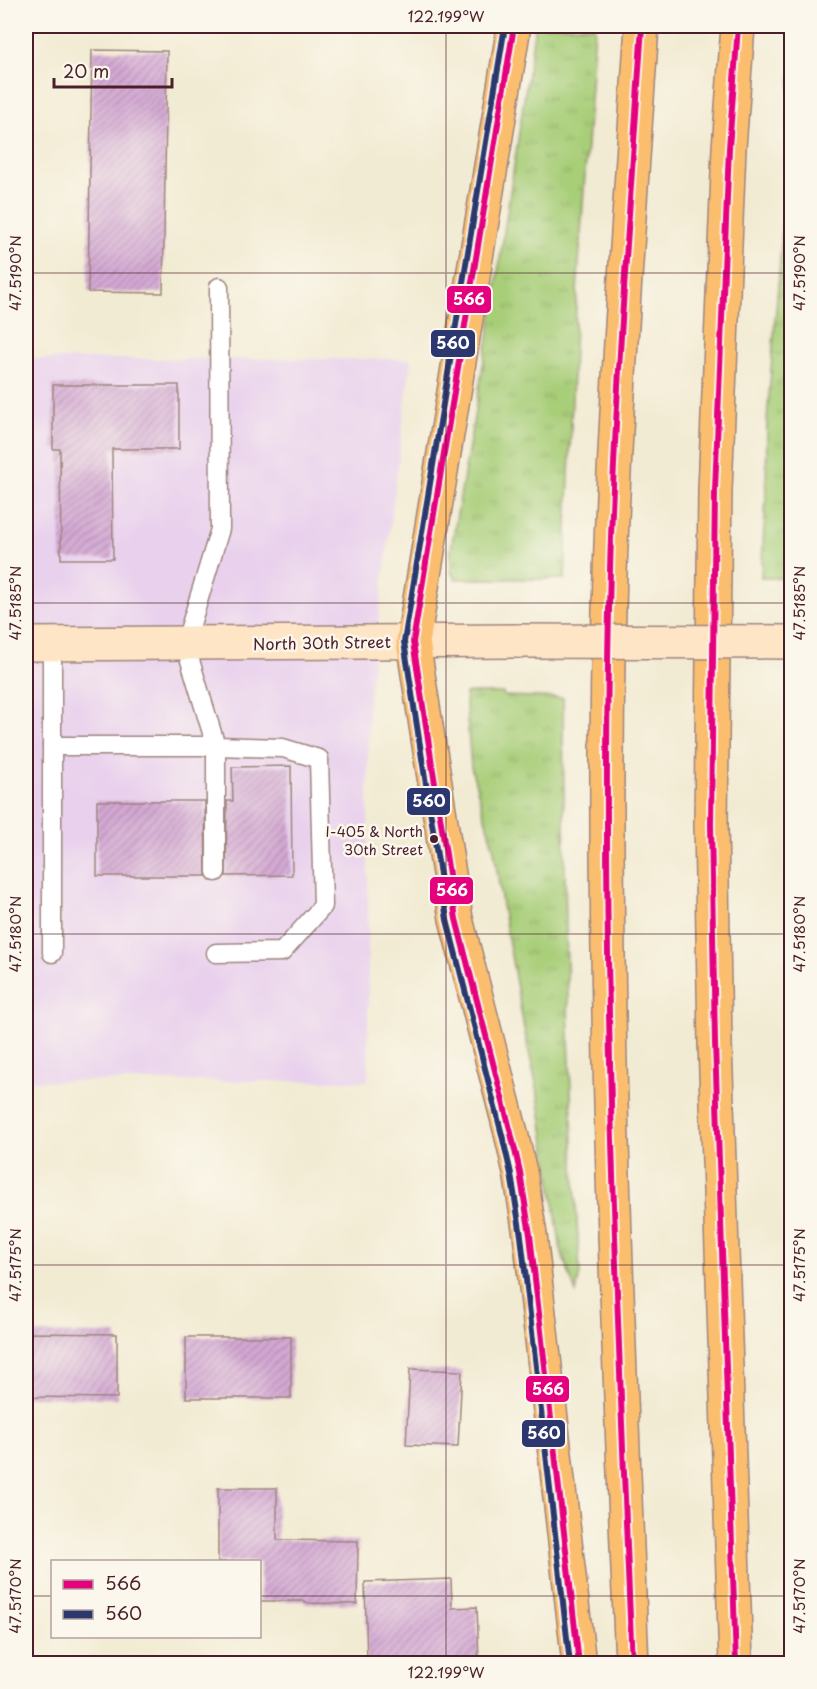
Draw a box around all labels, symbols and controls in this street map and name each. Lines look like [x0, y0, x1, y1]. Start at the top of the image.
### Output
text: 122.199°W [408, 4, 485, 27]
scale bar [54, 51, 172, 89]
text: 20 m [63, 57, 109, 84]
text: 47.5190°N [3, 235, 26, 311]
text: 47.5190°N [787, 235, 810, 311]
line badge: 566 [446, 285, 492, 314]
text: 566 [453, 286, 485, 310]
line badge: 560 [430, 329, 476, 358]
text: 560 [436, 330, 470, 354]
text: 47.5185°N [3, 565, 26, 641]
text: 47.5185°N [787, 565, 810, 641]
street label: North 30th Street [253, 629, 392, 655]
line badge: 560 [406, 787, 451, 816]
text: 560 [412, 788, 446, 812]
place label: I-405 & North 30th Street [325, 821, 423, 860]
marker: I-405 & North 30th Street [428, 833, 440, 845]
line badge: 566 [429, 876, 474, 905]
text: 566 [436, 877, 468, 901]
text: 47.5180°N [3, 896, 26, 972]
text: 47.5180°N [787, 896, 810, 972]
text: 47.5175°N [3, 1228, 26, 1302]
text: 47.5175°N [787, 1228, 810, 1302]
line badge: 566 [525, 1375, 570, 1403]
text: 566 [532, 1376, 564, 1400]
line badge: 560 [521, 1419, 566, 1448]
text: 560 [527, 1420, 561, 1444]
text: 47.5170°N [3, 1558, 26, 1634]
text: 47.5170°N [787, 1558, 810, 1634]
legend [51, 1560, 261, 1638]
text: 566 [105, 1569, 141, 1596]
text: 560 [105, 1599, 142, 1626]
text: 122.199°W [408, 1660, 485, 1683]

